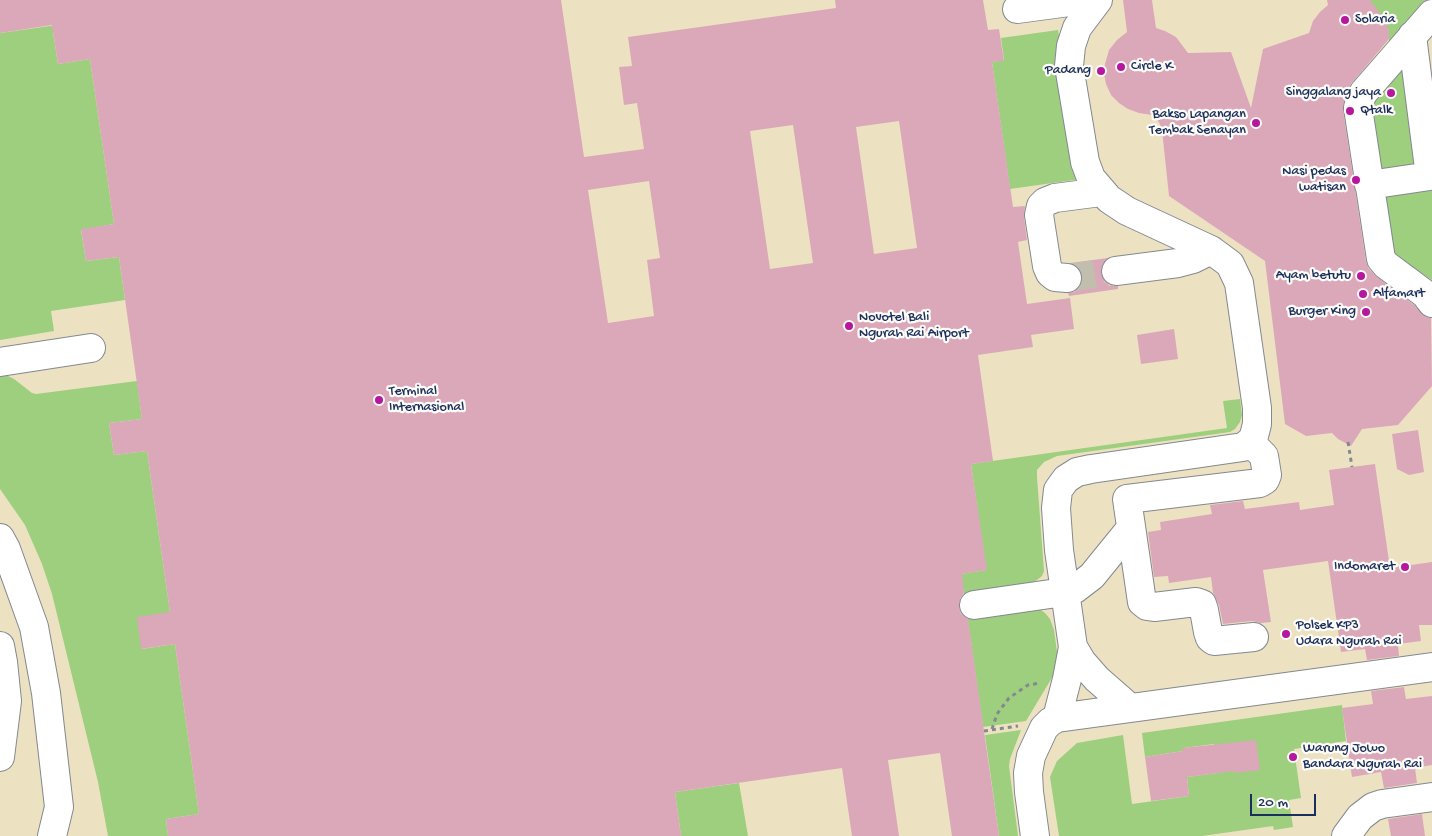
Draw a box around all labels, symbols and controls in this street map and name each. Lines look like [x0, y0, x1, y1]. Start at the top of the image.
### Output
place label: Solaria [1355, 12, 1395, 28]
marker: Solaria [1339, 14, 1351, 26]
place label: Circle K [1131, 59, 1173, 75]
marker: Circle K [1115, 61, 1127, 73]
place label: Padang [1045, 63, 1091, 79]
marker: Padang [1095, 65, 1107, 77]
place label: Singgalang jaya [1286, 85, 1381, 101]
marker: Singgalang jaya [1385, 87, 1397, 99]
place label: Qtalk [1360, 103, 1392, 119]
marker: Qtalk [1344, 105, 1356, 117]
place label: Bakso Lapangan Tembak Senayan [1149, 107, 1246, 140]
marker: Bakso Lapangan Tembak Senayan [1250, 117, 1262, 129]
place label: Nasi pedas watisan [1282, 164, 1346, 196]
marker: Nasi pedas watisan [1350, 174, 1362, 186]
place label: Ayam betutu [1276, 268, 1351, 284]
marker: Ayam betutu [1355, 270, 1367, 282]
place label: Alfamart [1373, 286, 1425, 302]
marker: Alfamart [1357, 288, 1369, 300]
place label: Burger King [1288, 304, 1356, 320]
marker: Burger King [1360, 306, 1372, 318]
place label: Novotel Bali Ngurah Rai Airport [859, 310, 969, 342]
marker: Novotel Bali Ngurah Rai Airport [843, 320, 855, 332]
place label: Terminal Internasional [389, 384, 464, 417]
marker: Terminal Internasional [373, 394, 385, 406]
place label: Indomaret [1334, 559, 1395, 575]
marker: Indomaret [1399, 561, 1411, 573]
place label: Polsek KP3 Udara Ngurah Rai [1296, 618, 1401, 650]
marker: Polsek KP3 Udara Ngurah Rai [1280, 628, 1292, 640]
place label: Warung Jowo Bandara Ngurah Rai [1303, 741, 1422, 774]
marker: Warung Jowo Bandara Ngurah Rai [1287, 751, 1299, 763]
scale bar [1252, 784, 1318, 816]
text: 20 m [1258, 794, 1288, 812]

